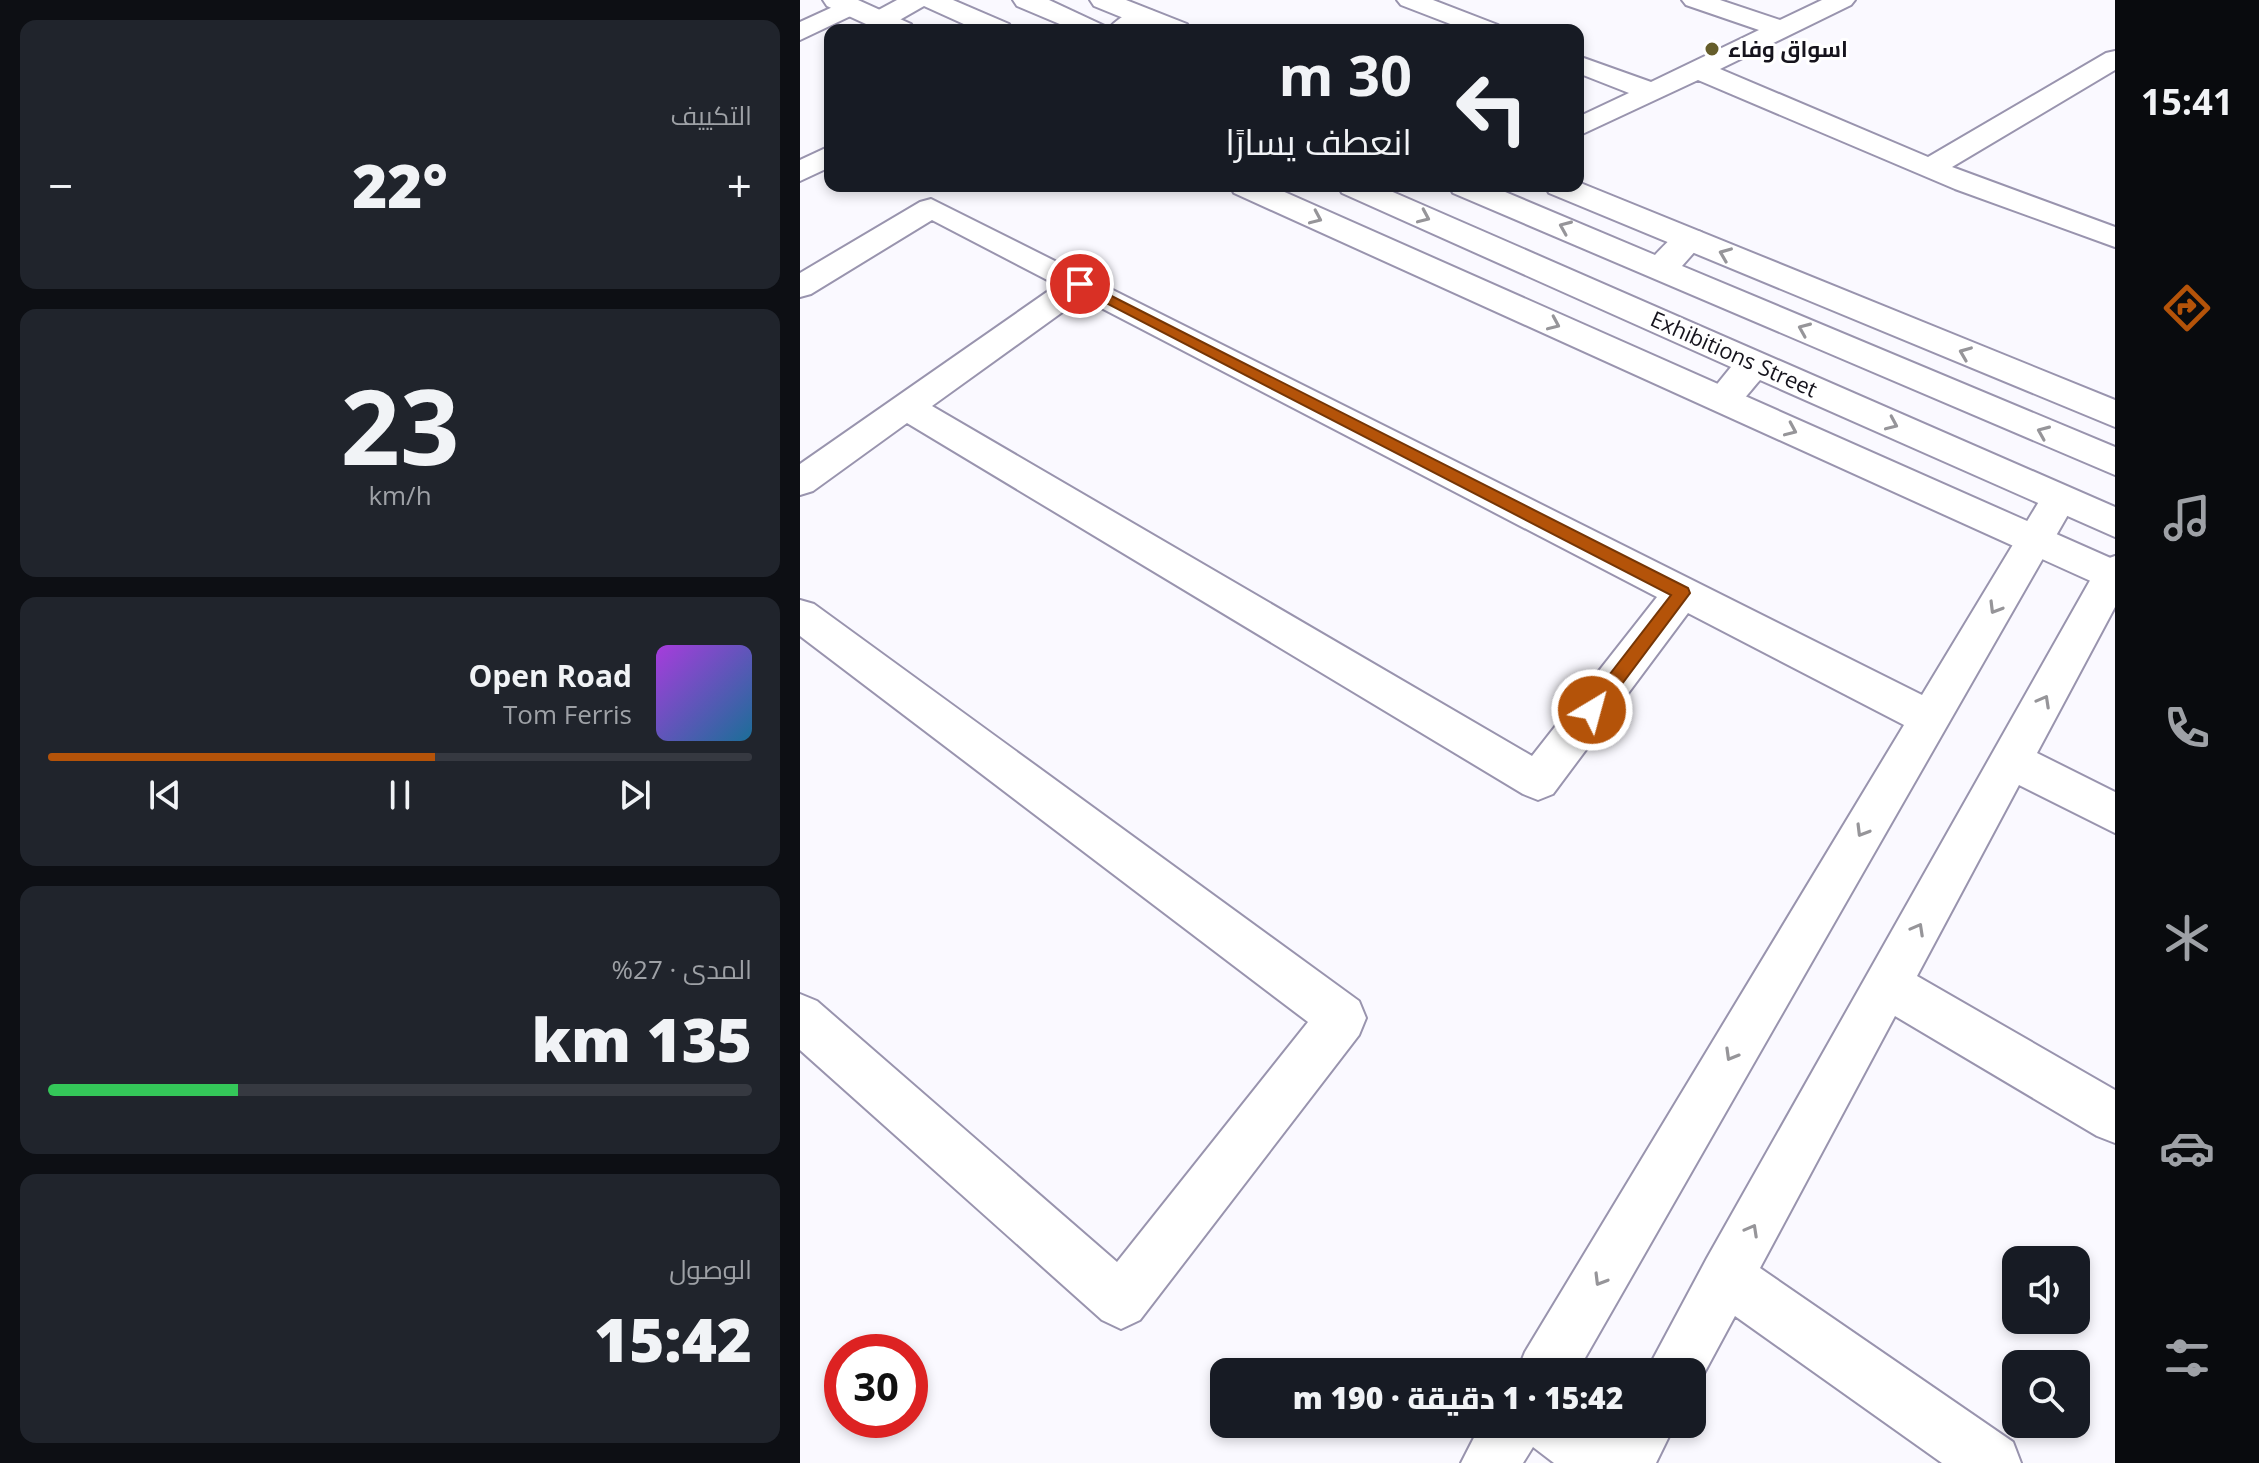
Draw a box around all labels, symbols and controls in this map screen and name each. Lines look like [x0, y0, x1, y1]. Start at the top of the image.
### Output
place label: اسواق وفاء [1728, 33, 1848, 63]
text: 30 m [1278, 36, 1412, 112]
marker: اسواق وفاء [1703, 40, 1721, 58]
icon: left [1440, 56, 1544, 160]
text: 15:41 [2141, 77, 2233, 126]
text: التكييف [670, 97, 752, 133]
text: انعطف يسارًا [1225, 117, 1412, 166]
text: 22° [352, 144, 448, 226]
text: − [48, 155, 73, 215]
text: + [727, 155, 752, 215]
one-way arrow [1308, 208, 1322, 224]
one-way arrow [1416, 208, 1430, 224]
one-way arrow [1559, 221, 1573, 237]
one-way arrow [1719, 247, 1733, 263]
pin [1046, 250, 1114, 318]
icon: arrive [1058, 262, 1102, 306]
icon: directions [2159, 280, 2215, 336]
street label: Exhibitions Street [1646, 303, 1823, 403]
one-way arrow [1545, 314, 1560, 330]
one-way arrow [1798, 323, 1812, 339]
one-way arrow [1959, 346, 1973, 362]
text: 23 [341, 354, 459, 495]
one-way arrow [1884, 415, 1899, 431]
one-way arrow [1783, 420, 1797, 436]
one-way arrow [2037, 425, 2051, 441]
text: km/h [368, 477, 432, 513]
icon: music [2159, 490, 2215, 546]
one-way arrow [1989, 599, 2005, 614]
text: Open Road [468, 655, 632, 696]
position arrow [1550, 668, 1634, 752]
one-way arrow [2034, 695, 2049, 709]
text: Tom Ferris [503, 696, 632, 732]
icon: phone [2159, 700, 2215, 756]
icon: previous [143, 773, 187, 817]
icon: pause [378, 773, 422, 817]
icon: next [613, 773, 657, 817]
one-way arrow [1856, 822, 1872, 837]
icon: climate [2159, 910, 2215, 966]
one-way arrow [1908, 923, 1924, 937]
text: المدى · 27% [612, 951, 752, 987]
text: 135 km [531, 998, 752, 1080]
one-way arrow [1725, 1047, 1741, 1061]
icon: car [2159, 1120, 2215, 1176]
one-way arrow [1742, 1224, 1758, 1239]
map controls [2002, 1246, 2090, 1438]
button: sound [2002, 1246, 2090, 1334]
text: الوصول [669, 1251, 752, 1287]
one-way arrow [1594, 1271, 1610, 1286]
text: 15:42 [594, 1298, 752, 1380]
icon: filters [2159, 1330, 2215, 1386]
speed limit sign: 30 [824, 1334, 928, 1438]
button: search [2002, 1350, 2090, 1438]
text: 15:42 · 1 دقيقة · 190 m [1293, 1377, 1623, 1418]

